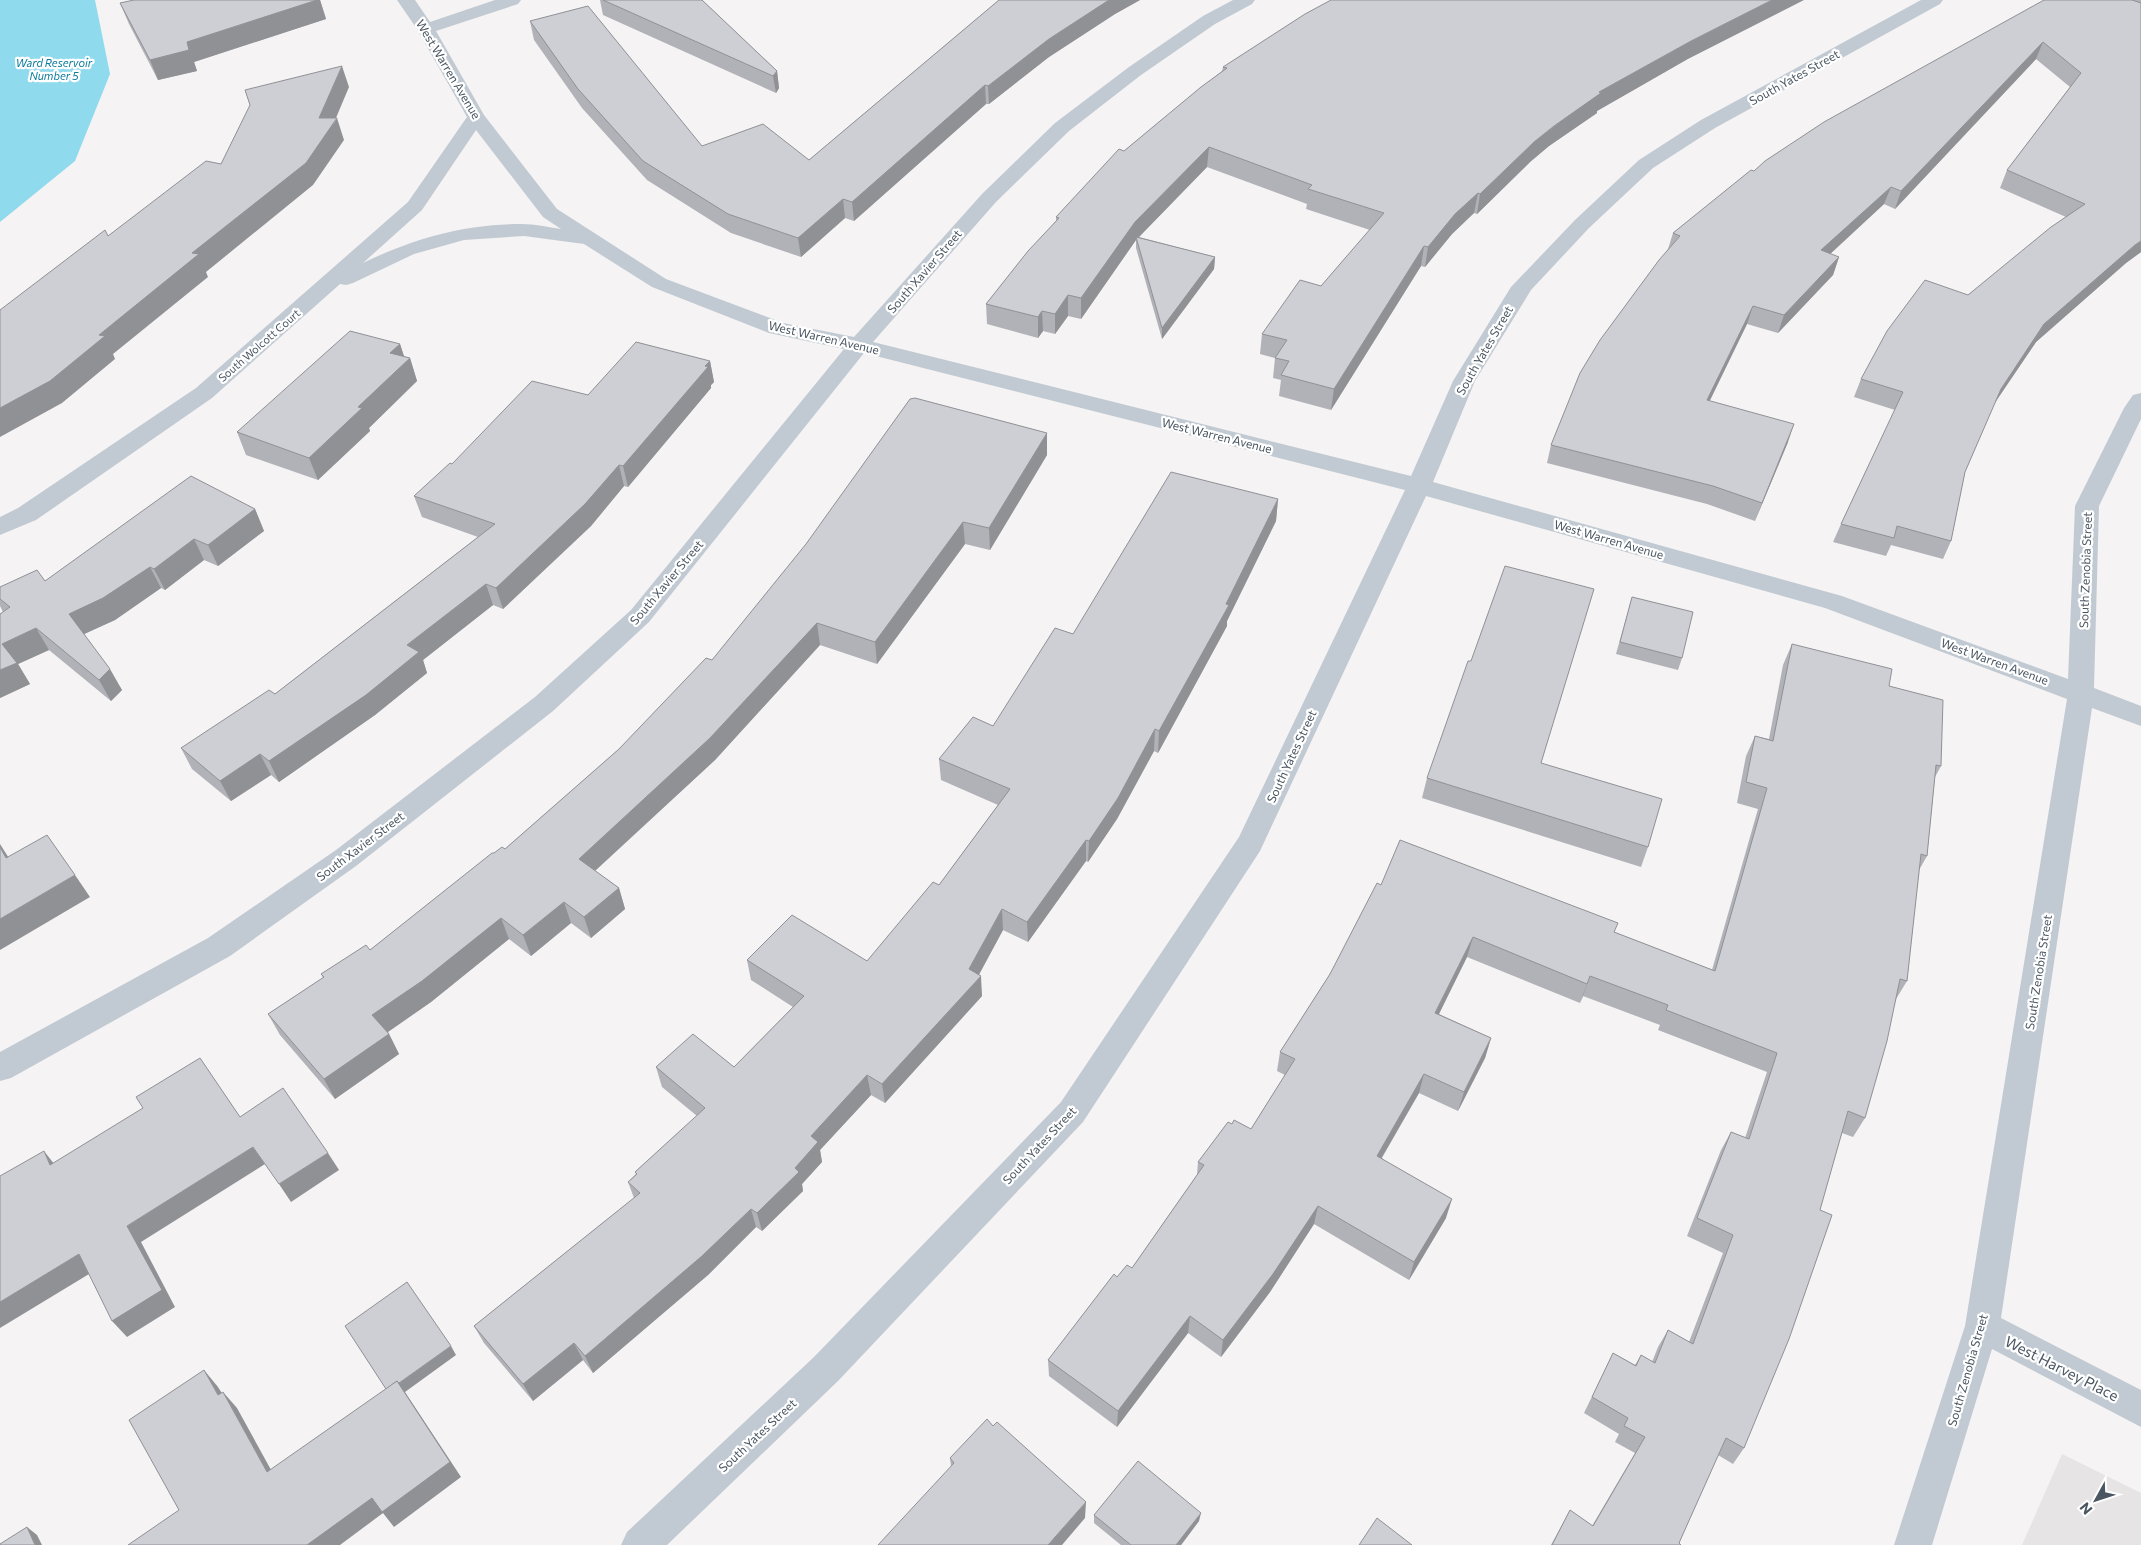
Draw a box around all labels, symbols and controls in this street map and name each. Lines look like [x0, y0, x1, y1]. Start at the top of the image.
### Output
street label: West Warren Avenue [414, 17, 484, 121]
street label: South Yates Street [1747, 46, 1842, 108]
water label: Ward Reservoir Number 5 [16, 56, 93, 82]
street label: South Xavier Street [884, 226, 964, 316]
street label: South Yates Street [1453, 303, 1515, 397]
street label: South Wolcott Court [215, 306, 303, 384]
street label: West Warren Avenue [767, 317, 881, 357]
street label: West Warren Avenue [1160, 415, 1274, 455]
street label: South Zenobia Street [2076, 512, 2094, 628]
street label: West Warren Avenue [1553, 517, 1665, 561]
street label: South Xavier Street [627, 537, 705, 627]
street label: West Warren Avenue [1939, 635, 2051, 687]
street label: South Yates Street [1263, 707, 1319, 805]
street label: South Xavier Street [314, 809, 407, 883]
street label: South Zenobia Street [2022, 913, 2054, 1030]
street label: South Yates Street [1000, 1103, 1079, 1187]
street label: South Zenobia Street [1944, 1312, 1990, 1428]
street label: West Harvey Place [2002, 1332, 2122, 1404]
street label: South Yates Street [715, 1395, 799, 1474]
north arrow [2071, 1475, 2121, 1525]
text: N [2076, 1499, 2096, 1518]

